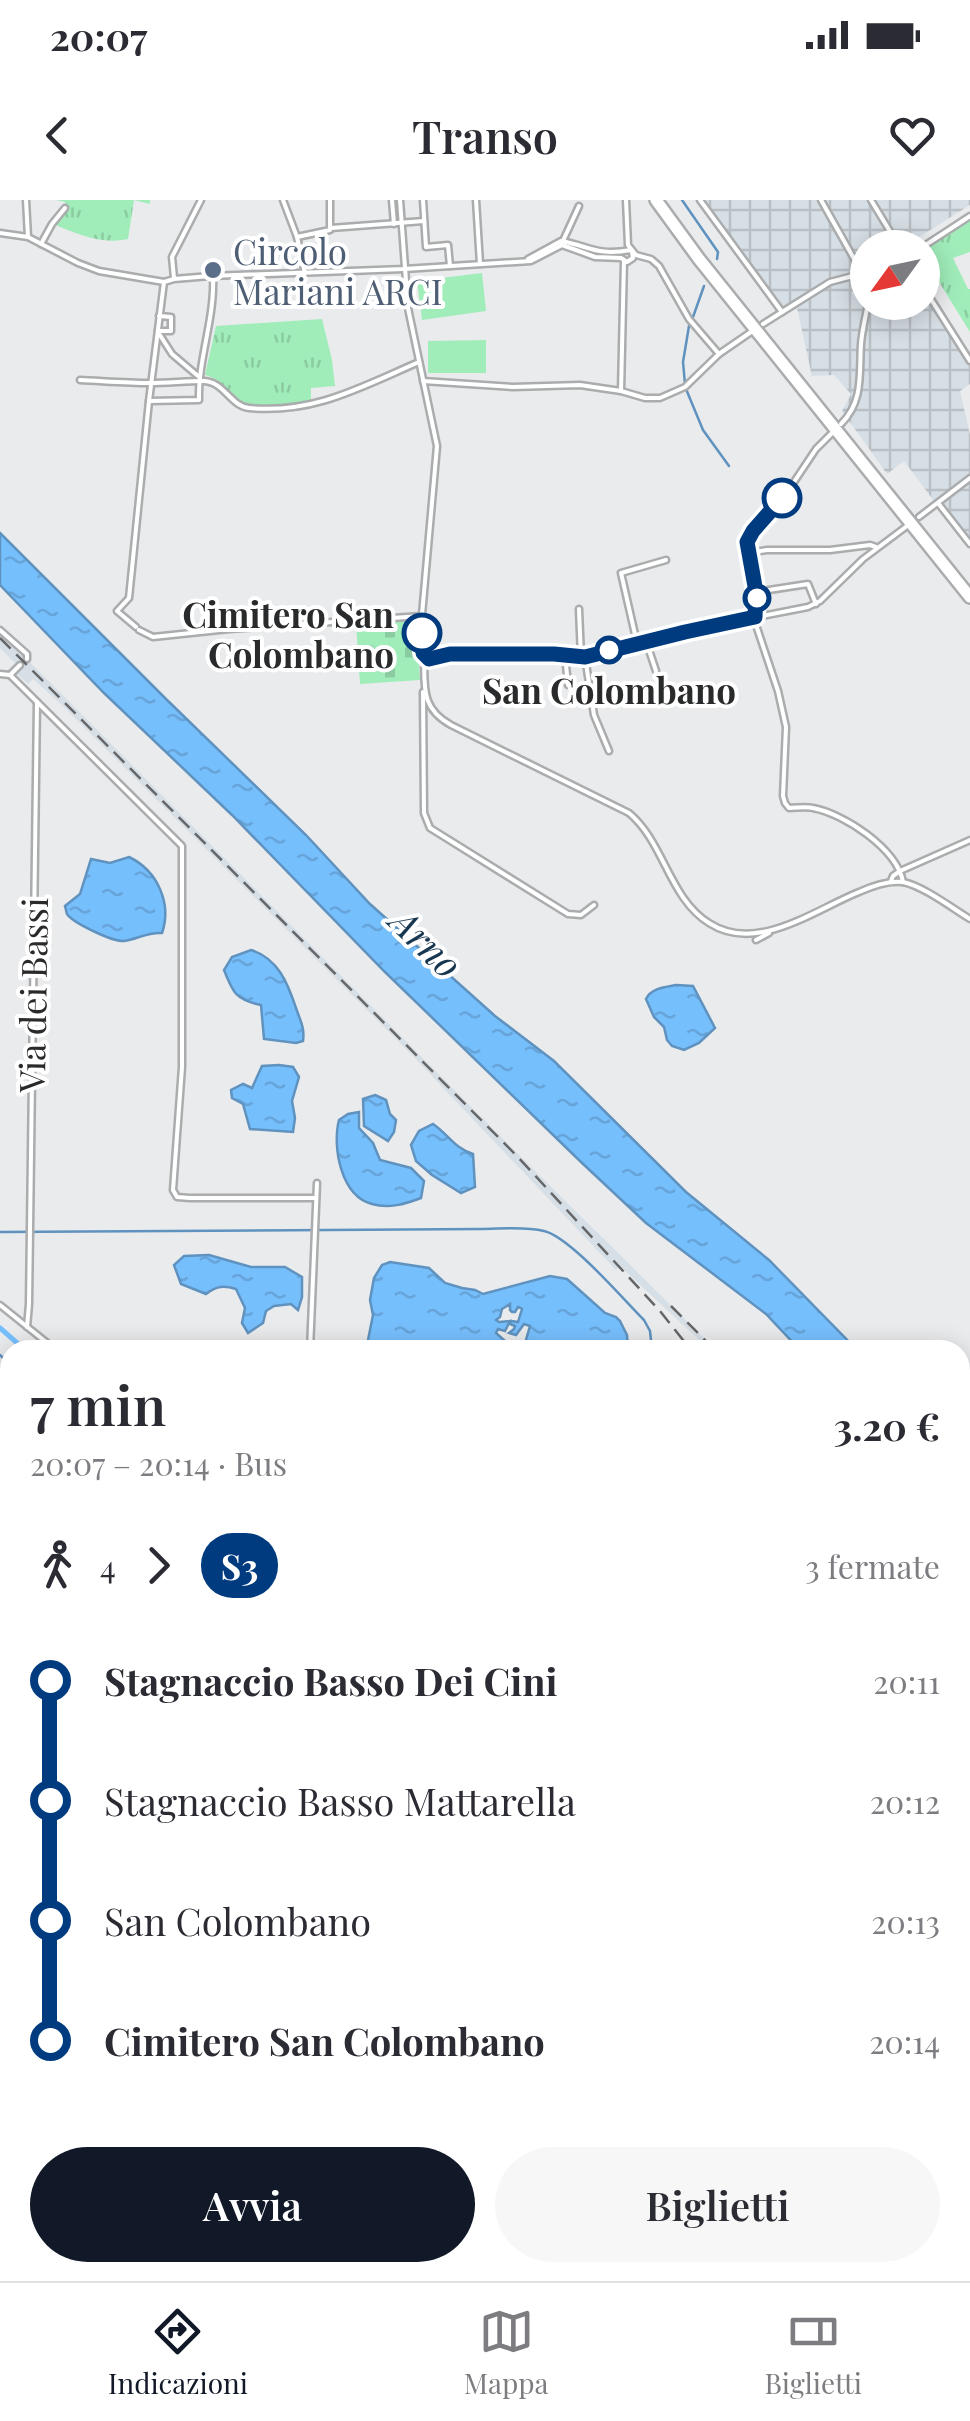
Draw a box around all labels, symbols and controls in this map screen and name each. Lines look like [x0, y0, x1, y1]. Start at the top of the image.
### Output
text: 20:07 [50, 10, 147, 61]
text: Transo [412, 105, 558, 165]
icon: back [30, 108, 85, 163]
icon: heart [885, 108, 940, 163]
place label: Circolo Mariani ARCI [233, 227, 443, 314]
north arrow [850, 230, 940, 320]
map controls [850, 230, 940, 320]
marker: Circolo Mariani ARCI [202, 259, 224, 281]
unlabelled marker [763, 479, 801, 517]
unlabelled marker [744, 585, 770, 611]
place label: Cimitero San Colombano [182, 590, 395, 677]
marker: Cimitero San Colombano [403, 614, 441, 652]
marker: San Colombano [596, 637, 622, 663]
place label: San Colombano [482, 666, 736, 713]
water label: Arno [377, 893, 474, 988]
street label: Via dei Bassi [7, 897, 57, 1094]
text: 7 min [30, 1366, 166, 1440]
text: 3.20 € [834, 1400, 940, 1451]
text: 20:07 – 20:14 · Bus [30, 1441, 287, 1484]
icon: walk [30, 1538, 85, 1593]
icon: forward [131, 1538, 186, 1593]
text: S3 [221, 1542, 258, 1589]
text: 4 [100, 1544, 116, 1587]
text: 3 fermate [805, 1544, 940, 1587]
text: Stagnaccio Basso Dei Cini [104, 1655, 557, 1706]
text: 20:11 [873, 1659, 940, 1702]
text: Stagnaccio Basso Mattarella [104, 1775, 576, 1826]
text: 20:12 [870, 1779, 940, 1822]
text: San Colombano [104, 1895, 371, 1946]
text: 20:13 [871, 1899, 940, 1942]
text: Cimitero San Colombano [104, 2015, 545, 2066]
text: 20:14 [869, 2019, 940, 2062]
button: Avvia [30, 2147, 475, 2262]
button: Biglietti [495, 2147, 940, 2262]
tab: Indicazioni [108, 2304, 248, 2401]
tab: Mappa [464, 2304, 549, 2401]
tab: Biglietti [764, 2304, 862, 2401]

